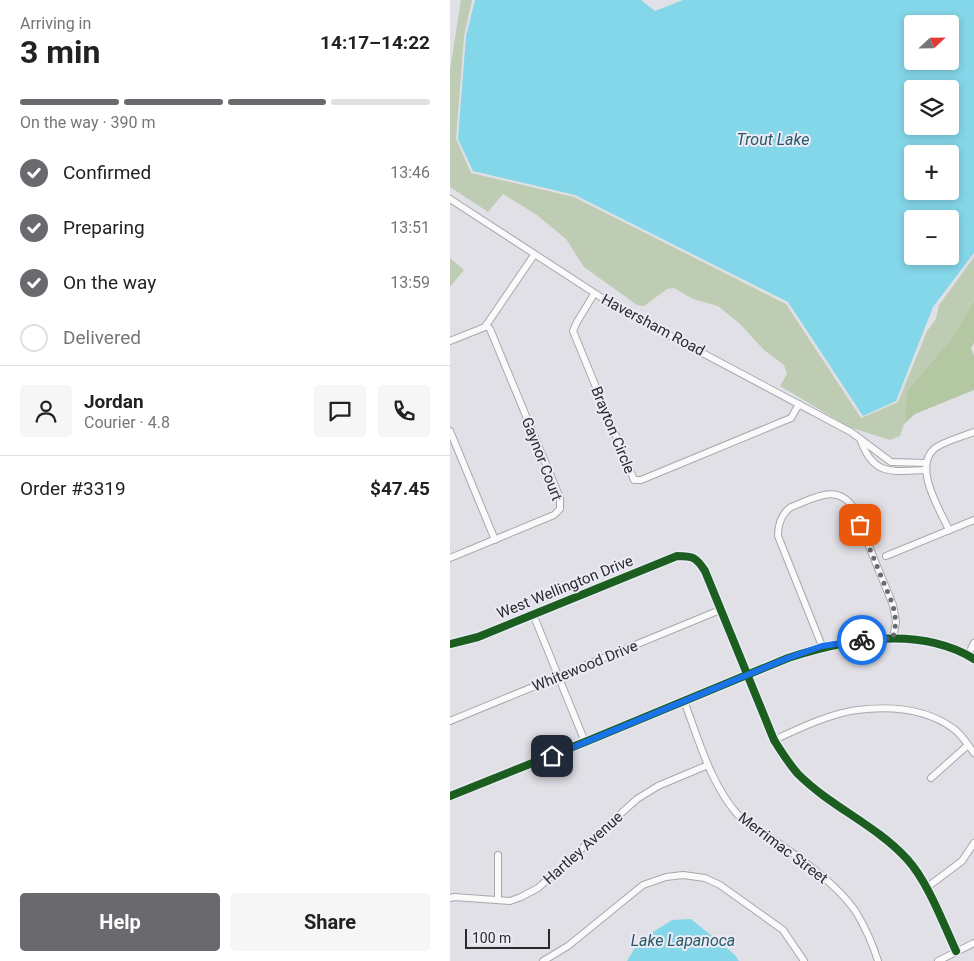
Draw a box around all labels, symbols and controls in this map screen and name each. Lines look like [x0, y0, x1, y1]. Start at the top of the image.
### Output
text: Arriving in [20, 14, 91, 33]
north arrow [904, 15, 959, 70]
map controls [904, 15, 959, 265]
text: 14:17–14:22 [320, 31, 430, 54]
text: 3 min [20, 33, 100, 71]
button: layers [904, 80, 959, 135]
text: On the way · 390 m [20, 113, 156, 132]
water label: Trout Lake [737, 130, 809, 149]
button: + [904, 145, 959, 200]
icon: check [20, 159, 48, 187]
text: Confirmed [63, 161, 151, 184]
text: 13:46 [390, 163, 430, 182]
button: − [904, 210, 959, 265]
icon: check [20, 214, 48, 242]
text: Preparing [63, 216, 145, 239]
text: 13:51 [390, 218, 430, 237]
icon: check [20, 269, 48, 297]
text: On the way [63, 271, 156, 294]
text: 13:59 [390, 273, 430, 292]
street label: Haversham Road [598, 290, 708, 360]
text: Delivered [63, 326, 141, 349]
street label: Brayton Circle [587, 384, 639, 476]
button: person [20, 385, 72, 437]
button: chat [314, 385, 366, 437]
button: phone [378, 385, 430, 437]
text: Jordan [84, 390, 144, 413]
text: Courier · 4.8 [84, 413, 170, 432]
street label: Gaynor Court [518, 415, 566, 503]
text: Order #3319 [20, 477, 126, 500]
text: $47.45 [370, 477, 430, 500]
pin [839, 504, 881, 546]
icon: bag [846, 511, 874, 539]
street label: West Wellington Drive [494, 551, 636, 623]
courier [837, 615, 887, 665]
icon: bike [848, 626, 876, 654]
street label: Whitewood Drive [530, 637, 640, 695]
pin [531, 735, 573, 777]
icon: home [538, 742, 566, 770]
street label: Hartley Avenue [540, 808, 626, 888]
street label: Merrimac Street [735, 809, 831, 888]
button: Help [20, 893, 220, 951]
button: Share [230, 893, 430, 951]
scale bar [465, 926, 550, 949]
text: 100 m [472, 930, 511, 946]
water label: Lake Lapanoca [631, 931, 735, 950]

